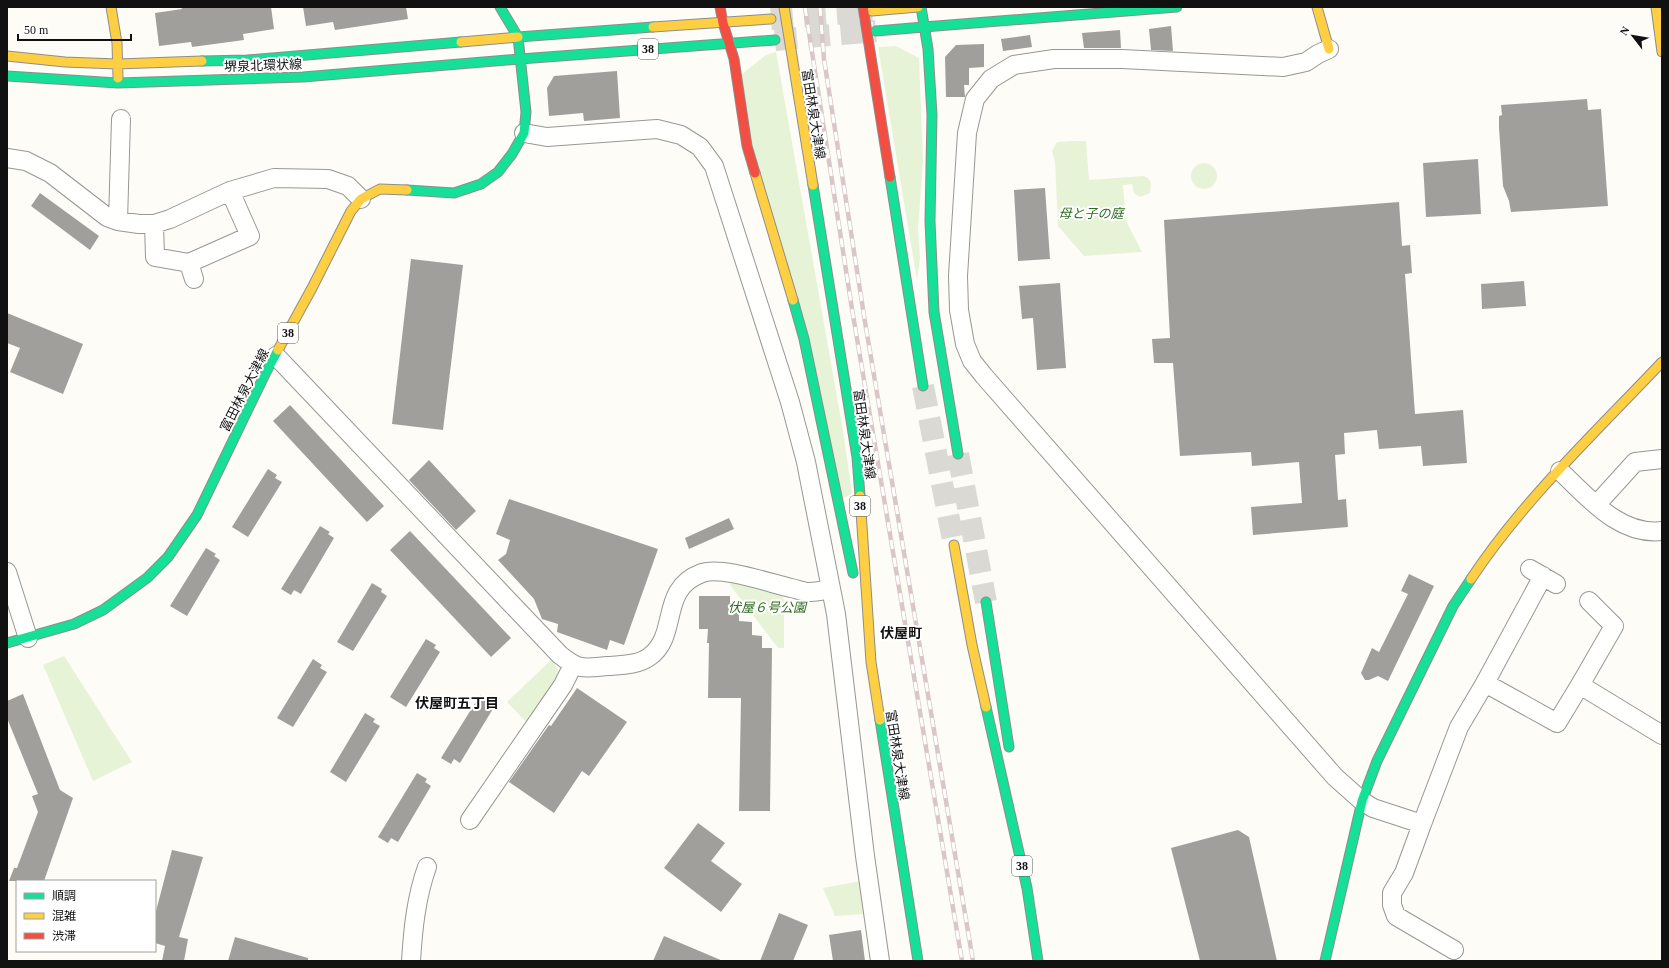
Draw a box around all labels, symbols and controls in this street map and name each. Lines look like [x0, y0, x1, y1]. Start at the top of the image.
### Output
scale bar [18, 16, 131, 42]
north arrow [1613, 16, 1653, 56]
text: 50 m [24, 23, 49, 37]
text: N [1617, 24, 1632, 37]
road number: 38 [638, 39, 658, 59]
street label: 堺泉北環状線 [224, 57, 302, 74]
street label: 富田林泉大津線 [799, 68, 828, 160]
park label: 母と子の庭 [1058, 206, 1125, 221]
road number: 38 [278, 323, 298, 343]
street label: 富田林泉大津線 [217, 346, 272, 434]
street label: 富田林泉大津線 [851, 388, 878, 480]
road number: 38 [850, 496, 870, 516]
park label: 伏屋６号公園 [728, 600, 808, 615]
district label: 伏屋町 [880, 625, 922, 641]
district label: 伏屋町五丁目 [415, 695, 499, 711]
street label: 富田林泉大津線 [883, 709, 912, 801]
road number: 38 [1012, 856, 1032, 876]
legend [16, 880, 156, 952]
text: 順調 [52, 889, 76, 903]
text: 混雑 [52, 909, 76, 923]
text: 渋滞 [52, 929, 76, 943]

